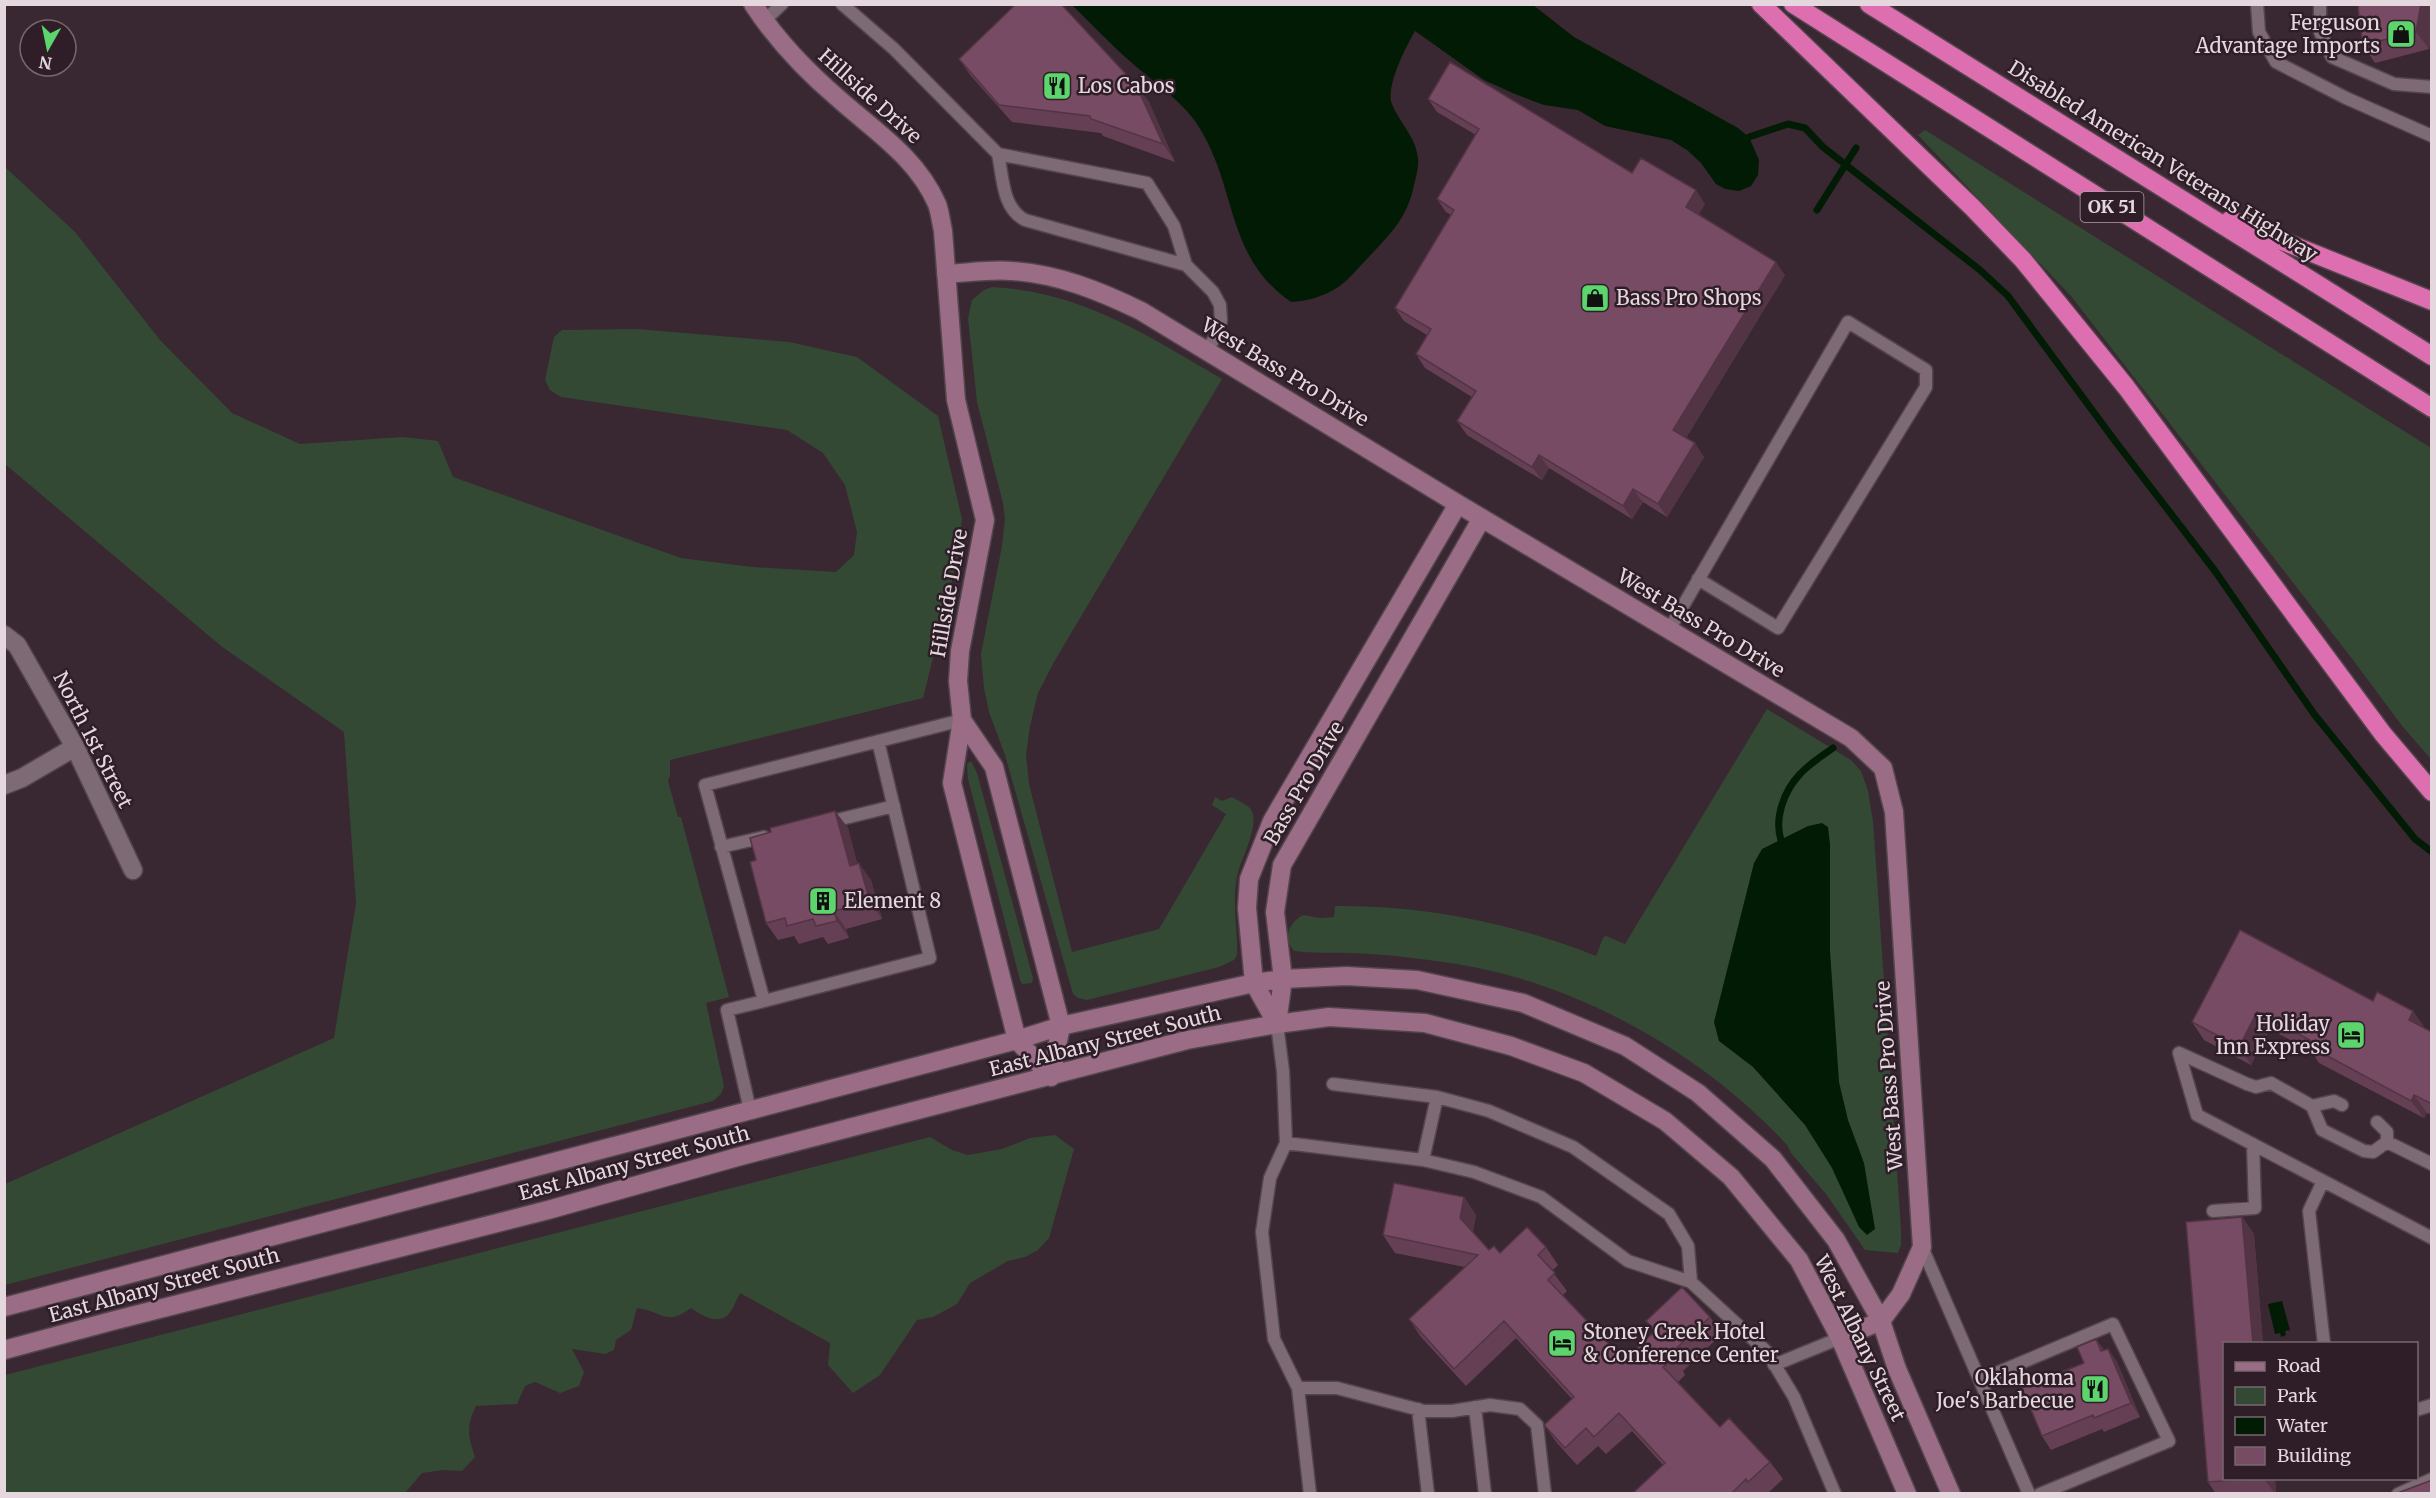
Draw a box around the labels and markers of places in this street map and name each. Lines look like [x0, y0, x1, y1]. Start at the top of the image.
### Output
place label: Ferguson Advantage Imports [2195, 10, 2380, 58]
shop icon: Ferguson Advantage Imports [2385, 18, 2417, 50]
restaurant icon: Los Cabos [1041, 70, 1073, 102]
place label: Los Cabos [1078, 73, 1175, 98]
shop icon: Bass Pro Shops [1579, 282, 1611, 314]
place label: Bass Pro Shops [1616, 285, 1761, 310]
building icon: Element 8 [807, 885, 839, 917]
place label: Element 8 [844, 888, 941, 913]
place label: Holiday Inn Express [2216, 1011, 2330, 1059]
hotel icon: Holiday Inn Express [2335, 1019, 2367, 1051]
place label: Stoney Creek Hotel & Conference Center [1583, 1319, 1779, 1367]
hotel icon: Stoney Creek Hotel & Conference Center [1546, 1327, 1578, 1359]
place label: Oklahoma Joe's Barbecue [1935, 1365, 2074, 1413]
restaurant icon: Oklahoma Joe's Barbecue [2079, 1373, 2111, 1405]

